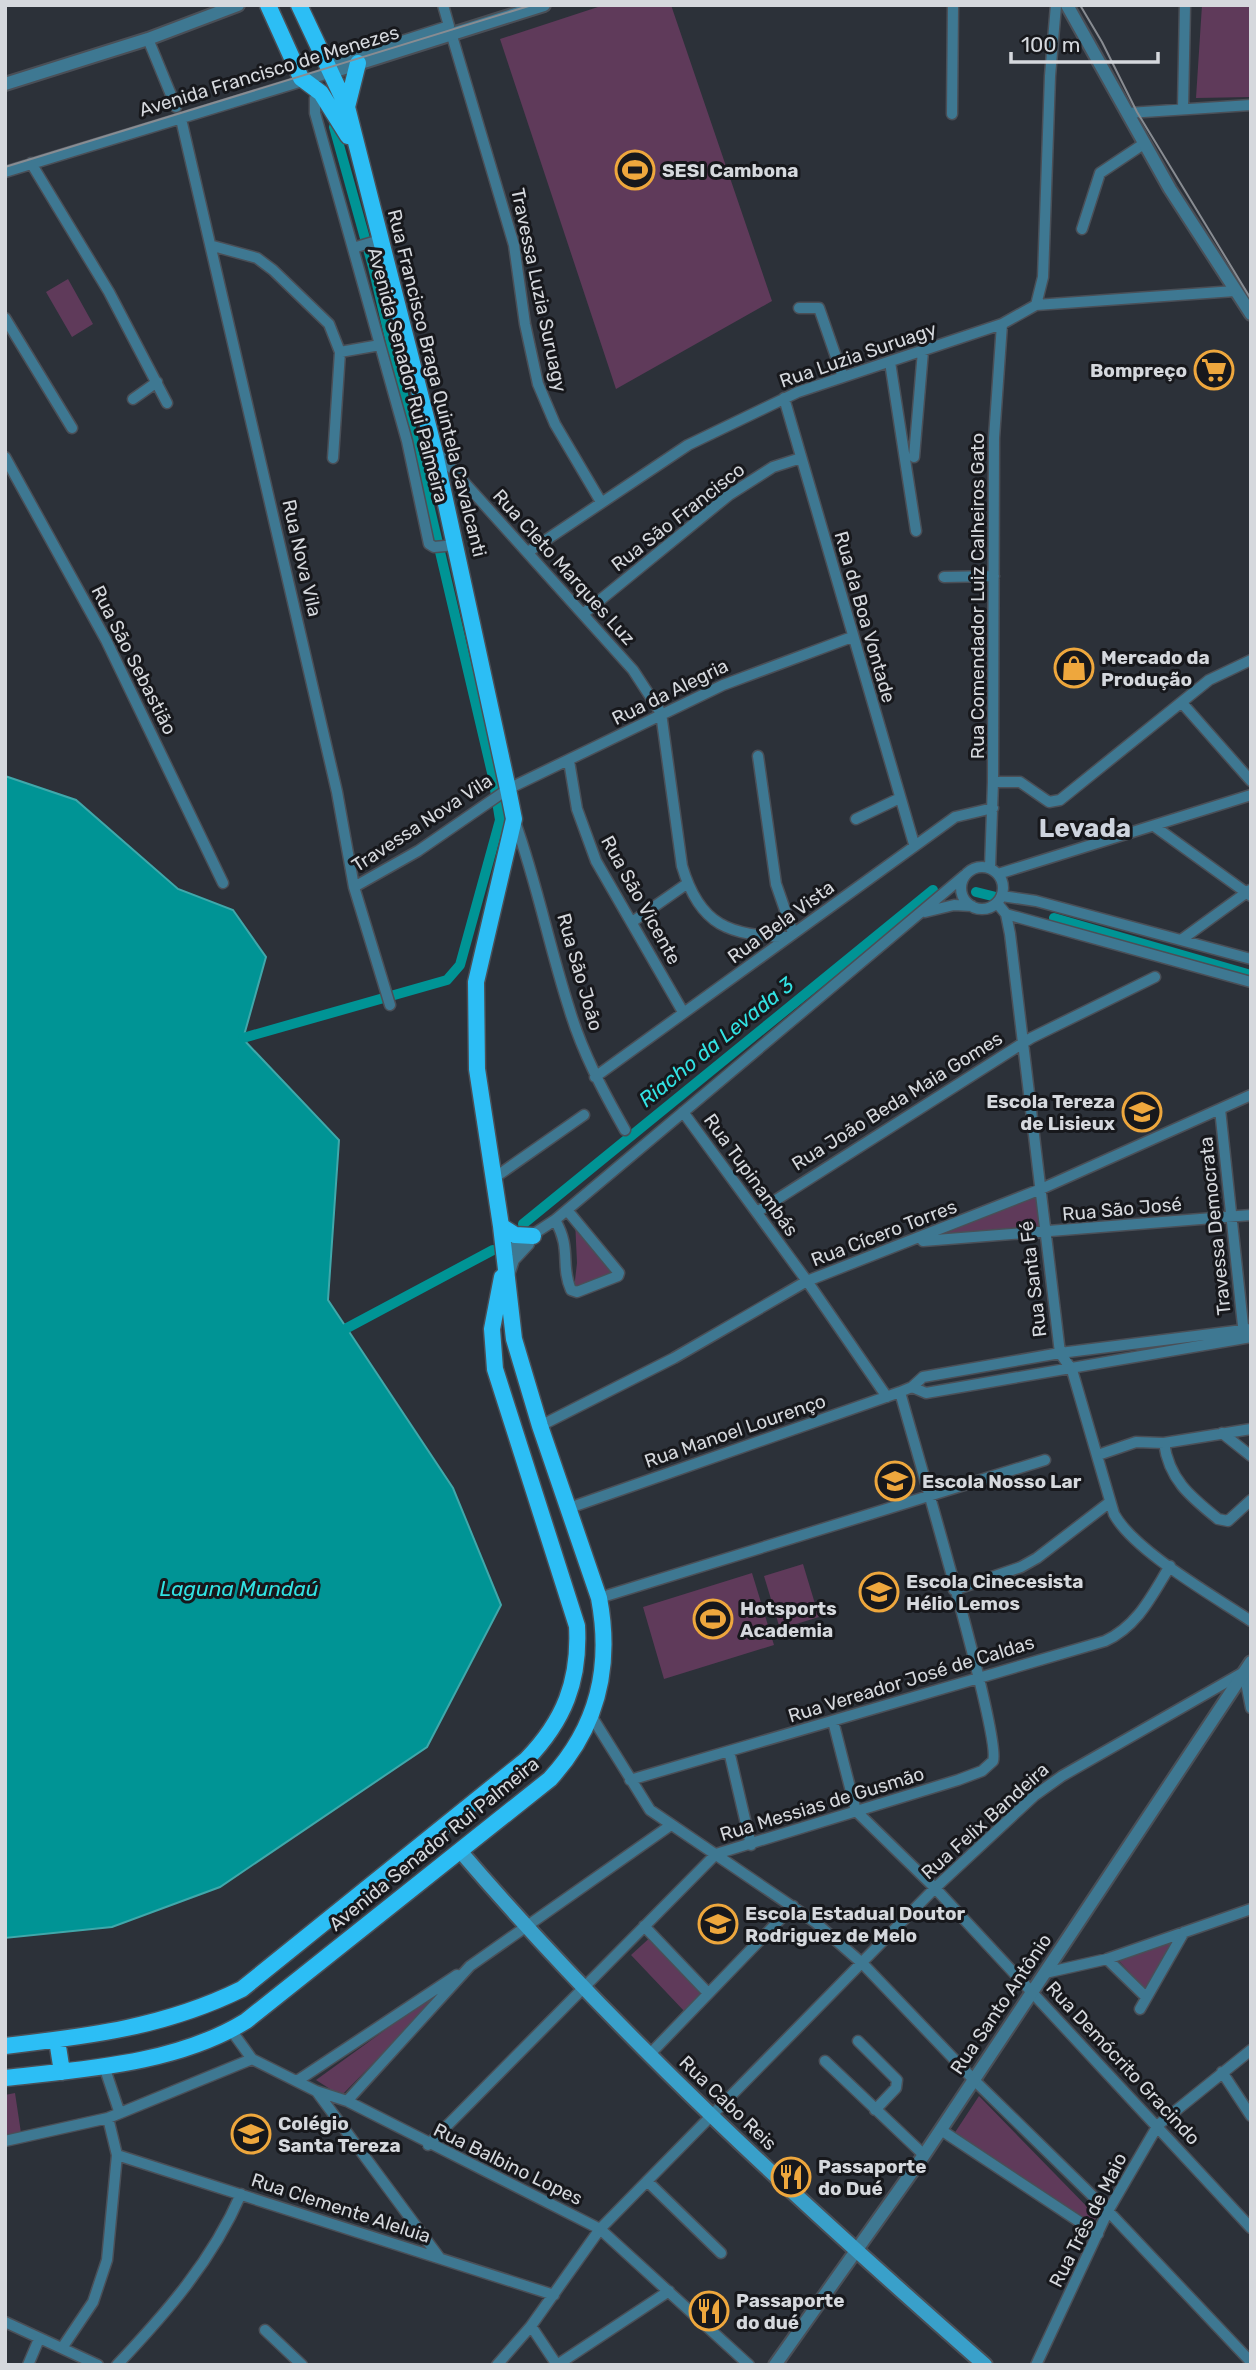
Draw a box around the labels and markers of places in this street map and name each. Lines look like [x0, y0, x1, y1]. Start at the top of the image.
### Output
sports icon: SESI Cambona [614, 149, 656, 191]
place label: SESI Cambona [662, 159, 799, 182]
supermarket icon: Bompreço [1193, 349, 1235, 391]
place label: Bompreço [1090, 359, 1187, 382]
place label: Mercado da Produção [1101, 646, 1210, 691]
shop icon: Mercado da Produção [1053, 647, 1095, 689]
place label: Escola Tereza de Lisieux [986, 1090, 1115, 1135]
school or university icon: Escola Tereza de Lisieux [1121, 1091, 1163, 1133]
school or university icon: Escola Nosso Lar [874, 1460, 916, 1502]
place label: Escola Nosso Lar [922, 1470, 1082, 1493]
place label: Escola Cinecesista Hélio Lemos [906, 1570, 1083, 1615]
school or university icon: Escola Cinecesista Hélio Lemos [858, 1571, 900, 1613]
place label: Hotsports Academia [740, 1597, 837, 1642]
sports icon: Hotsports Academia [692, 1598, 734, 1640]
place label: Escola Estadual Doutor Rodriguez de Melo [745, 1902, 966, 1947]
school or university icon: Escola Estadual Doutor Rodriguez de Melo [697, 1903, 739, 1945]
place label: Colégio Santa Tereza [278, 2112, 401, 2157]
school or university icon: Colégio Santa Tereza [230, 2113, 272, 2155]
place label: Passaporte do Dué [818, 2155, 926, 2200]
restaurant icon: Passaporte do Dué [770, 2156, 812, 2198]
place label: Passaporte do dué [736, 2289, 844, 2334]
restaurant icon: Passaporte do dué [688, 2290, 730, 2332]

